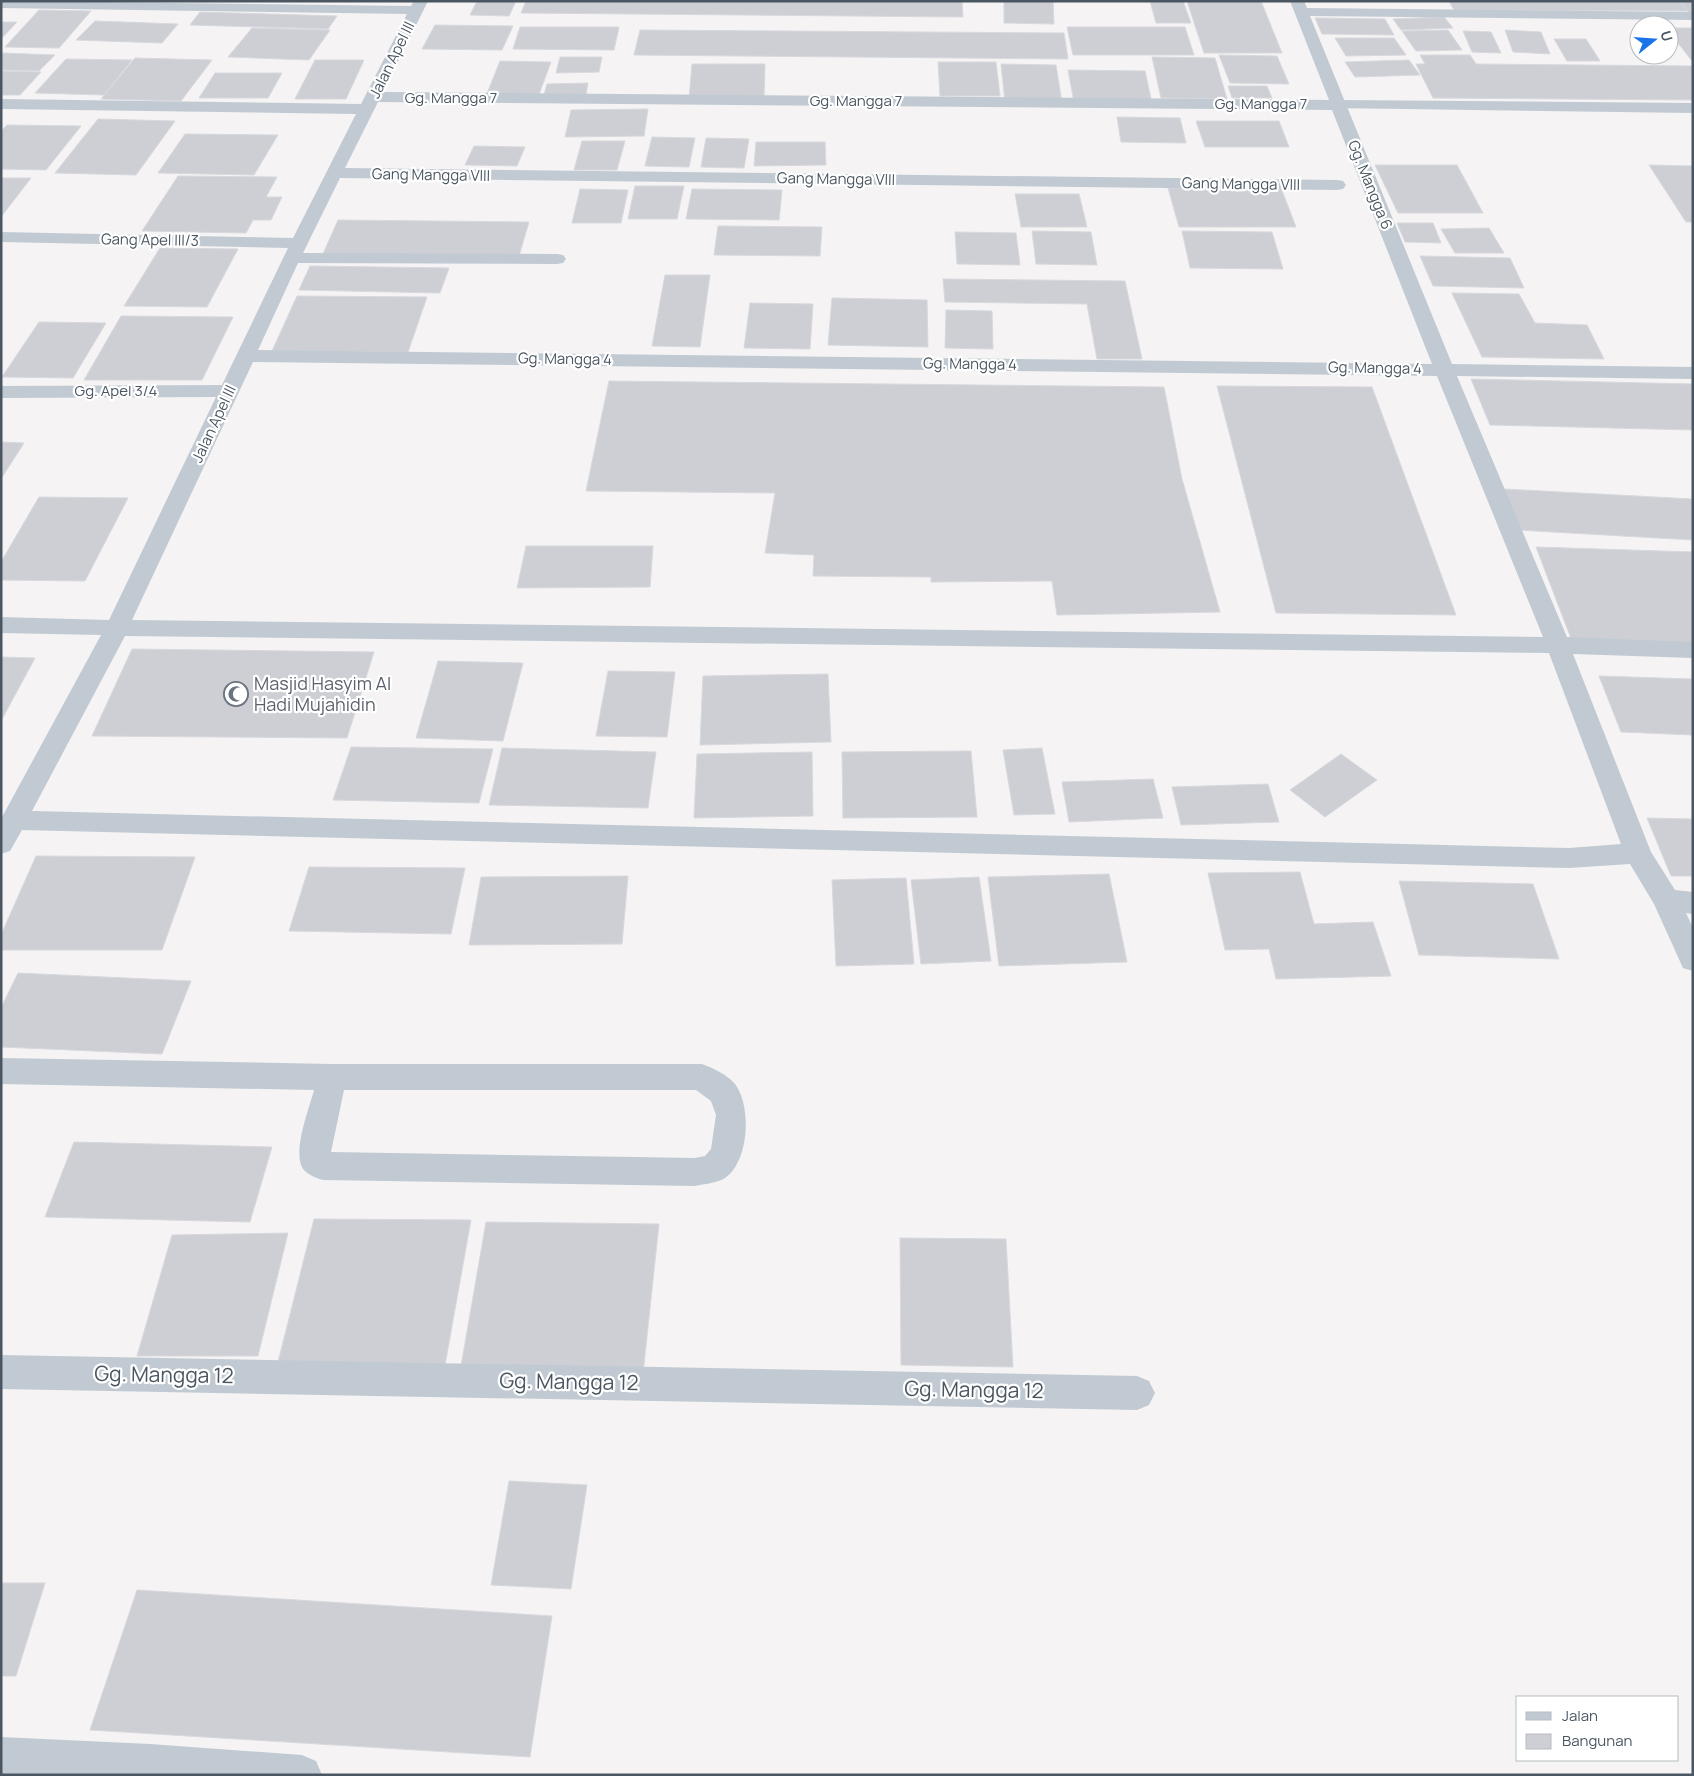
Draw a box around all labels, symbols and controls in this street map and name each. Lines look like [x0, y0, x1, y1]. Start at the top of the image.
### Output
north arrow [1629, 15, 1679, 65]
street label: Jalan Apel III [364, 18, 419, 102]
text: U [1656, 28, 1677, 44]
street label: Gg. Mangga 7 [405, 87, 497, 108]
street label: Gg. Mangga 7 [810, 90, 902, 111]
street label: Gg. Mangga 7 [1215, 93, 1307, 114]
street label: Gg. Mangga 6 [1343, 137, 1398, 233]
street label: Gang Mangga VIII [372, 163, 490, 186]
street label: Gang Mangga VIII [777, 167, 895, 190]
street label: Gang Mangga VIII [1182, 172, 1300, 195]
street label: Gang Apel III/3 [101, 228, 199, 251]
street label: Gg. Mangga 4 [518, 347, 612, 370]
street label: Gg. Mangga 4 [923, 352, 1017, 375]
street label: Gg. Mangga 4 [1328, 356, 1422, 379]
street label: Gg. Apel 3/4 [75, 380, 158, 401]
street label: Jalan Apel III [186, 382, 241, 466]
place label: Masjid Hasyim Al Hadi Mujahidin [254, 671, 391, 716]
mosque icon: Masjid Hasyim Al Hadi Mujahidin [223, 681, 249, 707]
street label: Gg. Mangga 12 [94, 1359, 234, 1389]
street label: Gg. Mangga 12 [499, 1366, 639, 1396]
street label: Gg. Mangga 12 [904, 1374, 1044, 1404]
legend [1516, 1696, 1679, 1761]
text: Jalan [1562, 1705, 1598, 1726]
text: Bangunan [1562, 1730, 1632, 1751]

